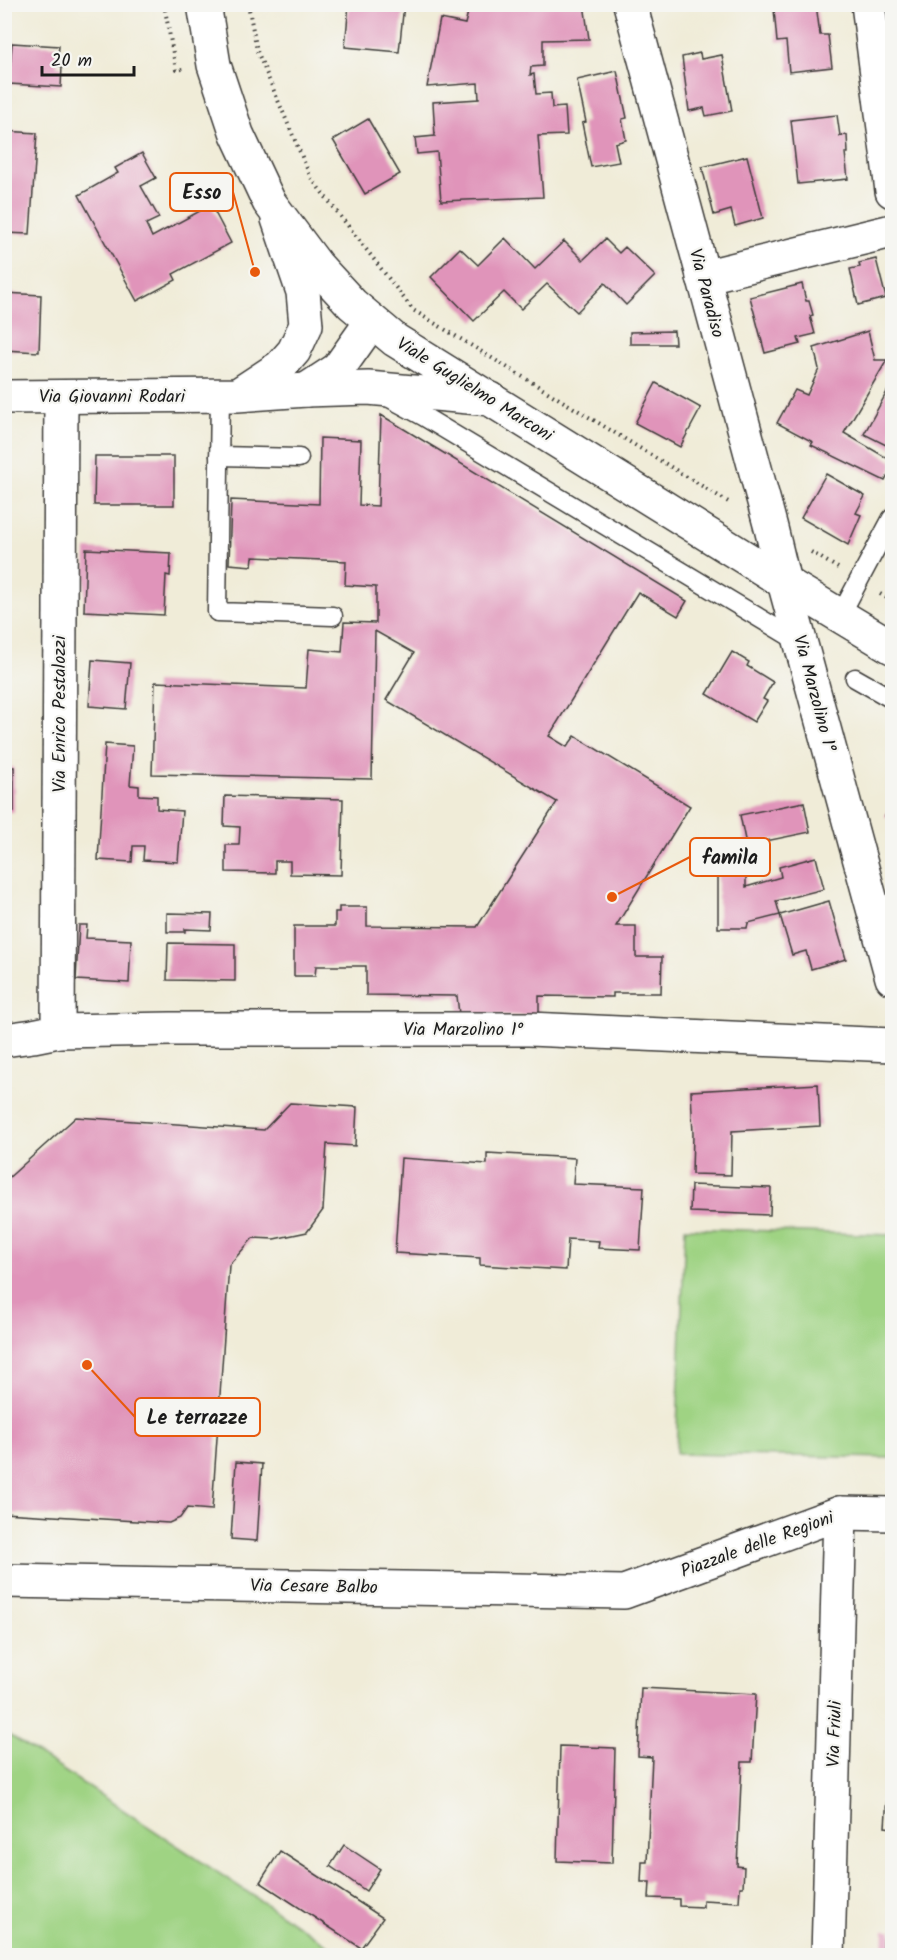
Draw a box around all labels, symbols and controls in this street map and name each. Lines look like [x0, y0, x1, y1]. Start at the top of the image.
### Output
scale bar [42, 39, 134, 77]
text: 20 m [51, 47, 92, 76]
callout: Esso [170, 173, 233, 211]
text: Esso [183, 178, 221, 210]
street label: Via Paradiso [680, 246, 731, 341]
street label: Viale Guglielmo Marconi [390, 330, 559, 451]
street label: Via Giovanni Rodari [39, 383, 186, 412]
street label: Via Marzolino 1° [784, 632, 843, 756]
street label: Via Enrico Pestalozzi [46, 635, 75, 792]
callout: famila [690, 838, 770, 876]
text: famila [702, 843, 758, 875]
street label: Via Marzolino 1° [403, 1016, 524, 1045]
callout: Le terrazze [135, 1398, 260, 1436]
text: Le terrazze [147, 1403, 248, 1435]
street label: Piazzale delle Regioni [677, 1504, 839, 1587]
street label: Via Cesare Balbo [250, 1572, 378, 1603]
street label: Via Friuli [820, 1700, 851, 1768]

